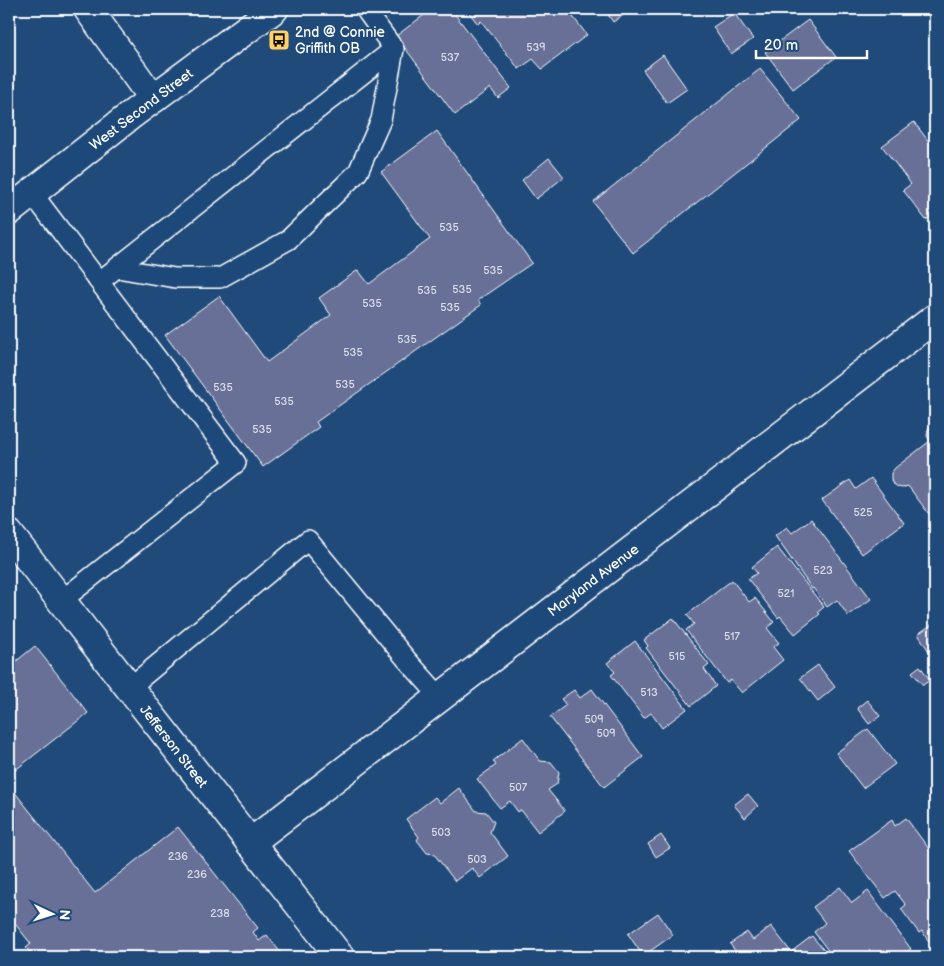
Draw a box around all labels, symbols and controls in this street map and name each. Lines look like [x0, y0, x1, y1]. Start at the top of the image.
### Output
place label: 2nd @ Connie Griffith OB [295, 24, 385, 57]
bus stop icon: 2nd @ Connie Griffith OB [267, 28, 291, 52]
scale bar [756, 28, 868, 60]
text: 20 m [764, 36, 798, 55]
house number: 539 [526, 41, 546, 54]
house number: 537 [441, 51, 460, 64]
street label: West Second Street [86, 65, 197, 154]
house number: 535 [439, 221, 459, 234]
house number: 535 [483, 264, 503, 277]
house number: 535 [452, 283, 472, 296]
house number: 535 [417, 284, 437, 297]
house number: 535 [362, 297, 382, 310]
house number: 535 [440, 301, 460, 314]
house number: 535 [397, 333, 417, 346]
house number: 535 [343, 346, 363, 359]
house number: 535 [335, 378, 355, 391]
house number: 535 [213, 381, 233, 394]
house number: 535 [274, 395, 294, 408]
house number: 535 [252, 423, 272, 436]
house number: 525 [853, 506, 873, 519]
street label: Maryland Avenue [544, 541, 642, 620]
house number: 523 [813, 564, 833, 577]
house number: 521 [778, 587, 794, 600]
house number: 517 [724, 630, 741, 643]
house number: 515 [669, 650, 685, 663]
house number: 513 [640, 686, 658, 699]
street label: Jefferson Street [136, 701, 212, 792]
house number: 509 [584, 713, 604, 726]
house number: 509 [596, 727, 616, 740]
house number: 507 [509, 781, 528, 794]
house number: 503 [431, 826, 451, 839]
house number: 236 [168, 850, 188, 863]
house number: 503 [467, 853, 487, 866]
house number: 236 [187, 868, 207, 881]
north arrow [28, 888, 78, 938]
house number: 238 [210, 907, 230, 920]
text: N [56, 909, 73, 921]

